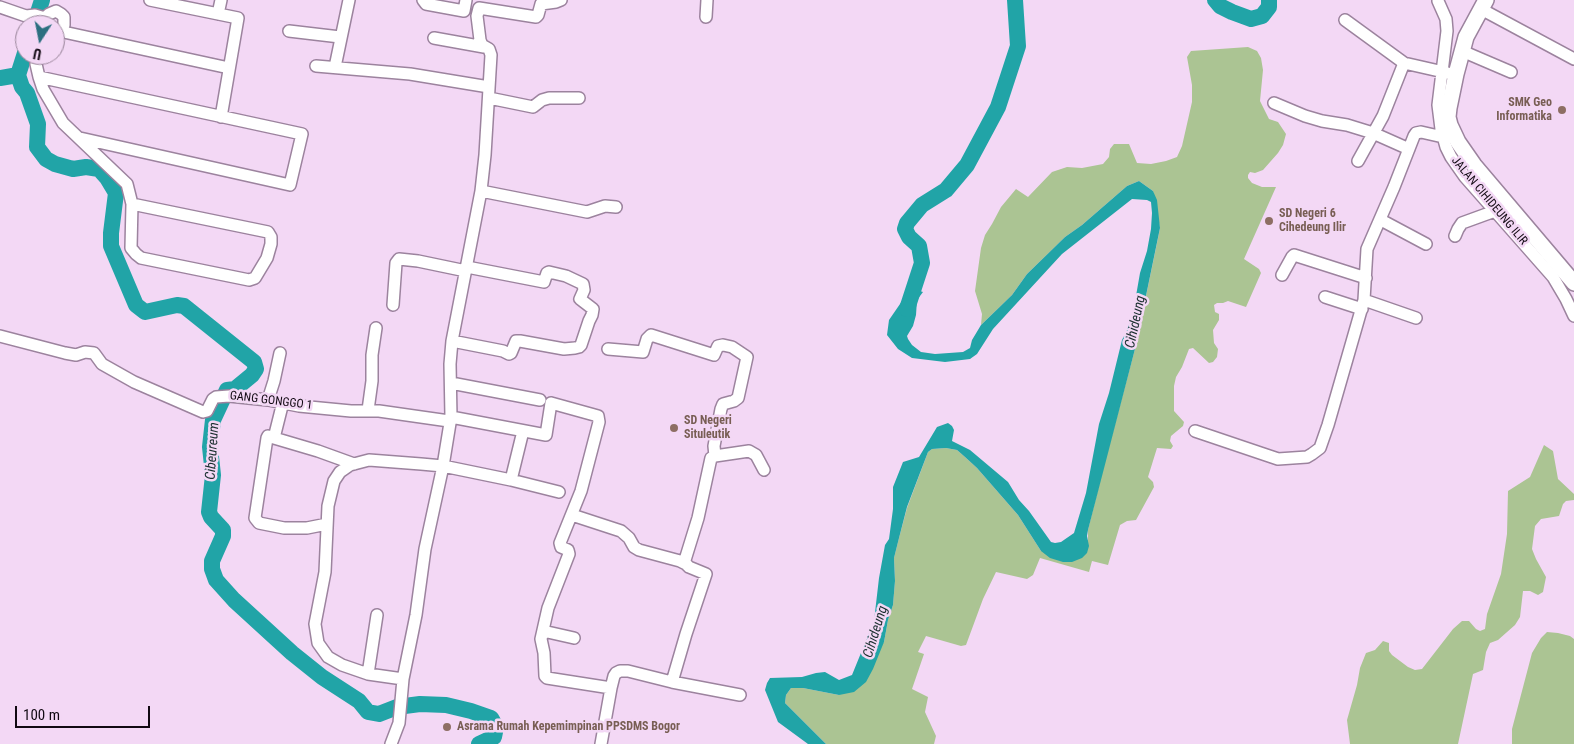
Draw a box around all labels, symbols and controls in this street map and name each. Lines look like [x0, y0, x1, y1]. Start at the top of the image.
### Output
north arrow [15, 15, 65, 65]
text: U [32, 45, 43, 62]
place label: SMK Geo Informatika [1496, 96, 1552, 124]
marker: SMK Geo Informatika [1556, 104, 1568, 116]
street label: JALAN CIHIDEUNG ILIR [1448, 154, 1530, 248]
place label: SD Negeri 6 Cihedeung Ilir [1279, 207, 1346, 235]
marker: SD Negeri 6 Cihedeung Ilir [1263, 215, 1275, 227]
water label: Cihideung [1122, 294, 1150, 350]
street label: GANG GONGGO 1 [229, 389, 313, 413]
place label: SD Negeri Situleutik [684, 414, 732, 442]
water label: Cibeureum [203, 422, 223, 480]
marker: SD Negeri Situleutik [668, 422, 680, 434]
water label: Cihideung [860, 604, 892, 660]
scale bar [18, 696, 152, 728]
text: 100 m [23, 706, 60, 724]
place label: Asrama Rumah Kepemimpinan PPSDMS Bogor [457, 720, 680, 734]
marker: Asrama Rumah Kepemimpinan PPSDMS Bogor [441, 721, 453, 733]

